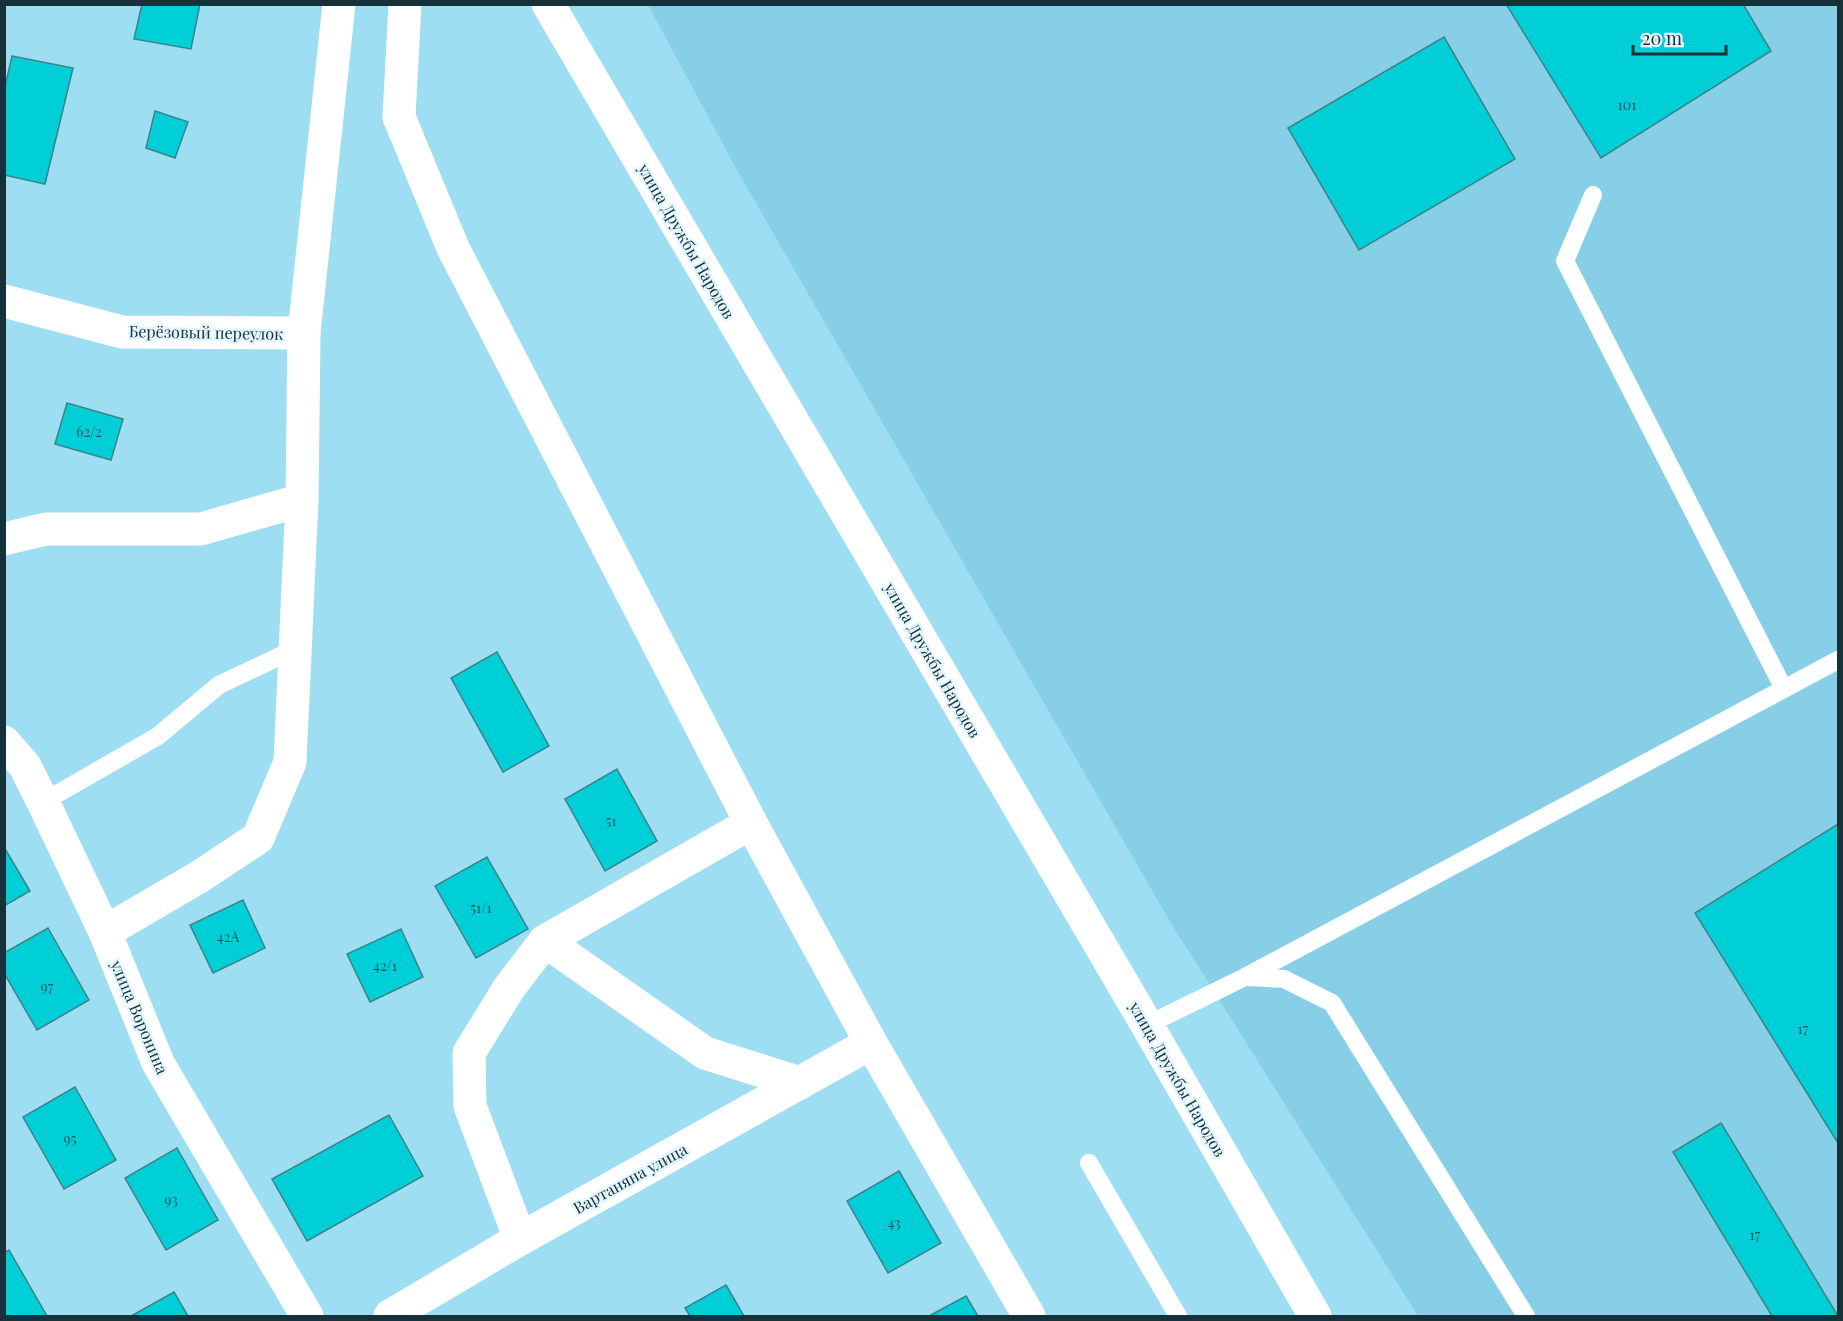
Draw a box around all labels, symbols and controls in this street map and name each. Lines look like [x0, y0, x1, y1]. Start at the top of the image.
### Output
scale bar [1633, 18, 1726, 56]
text: 20 m [1642, 26, 1682, 50]
house number: 101 [1618, 95, 1636, 114]
street label: улица Дружбы Народов [633, 159, 740, 323]
street label: Берёзовый переулок [129, 320, 283, 344]
house number: 62/2 [76, 422, 102, 441]
street label: улица Дружбы Народов [879, 578, 986, 742]
house number: 51 [606, 811, 617, 830]
house number: 51/1 [470, 898, 492, 917]
house number: 42А [217, 927, 239, 946]
street label: улица Воронина [106, 956, 173, 1077]
house number: 42/1 [373, 956, 397, 975]
house number: 97 [41, 977, 54, 996]
street label: улица Дружбы Народов [1124, 997, 1231, 1161]
house number: 17 [1798, 1019, 1809, 1038]
house number: 95 [64, 1129, 77, 1148]
street label: Вартаняна улица [569, 1138, 691, 1218]
house number: 93 [164, 1190, 178, 1209]
house number: 43 [888, 1213, 900, 1232]
house number: 17 [1750, 1225, 1761, 1244]

